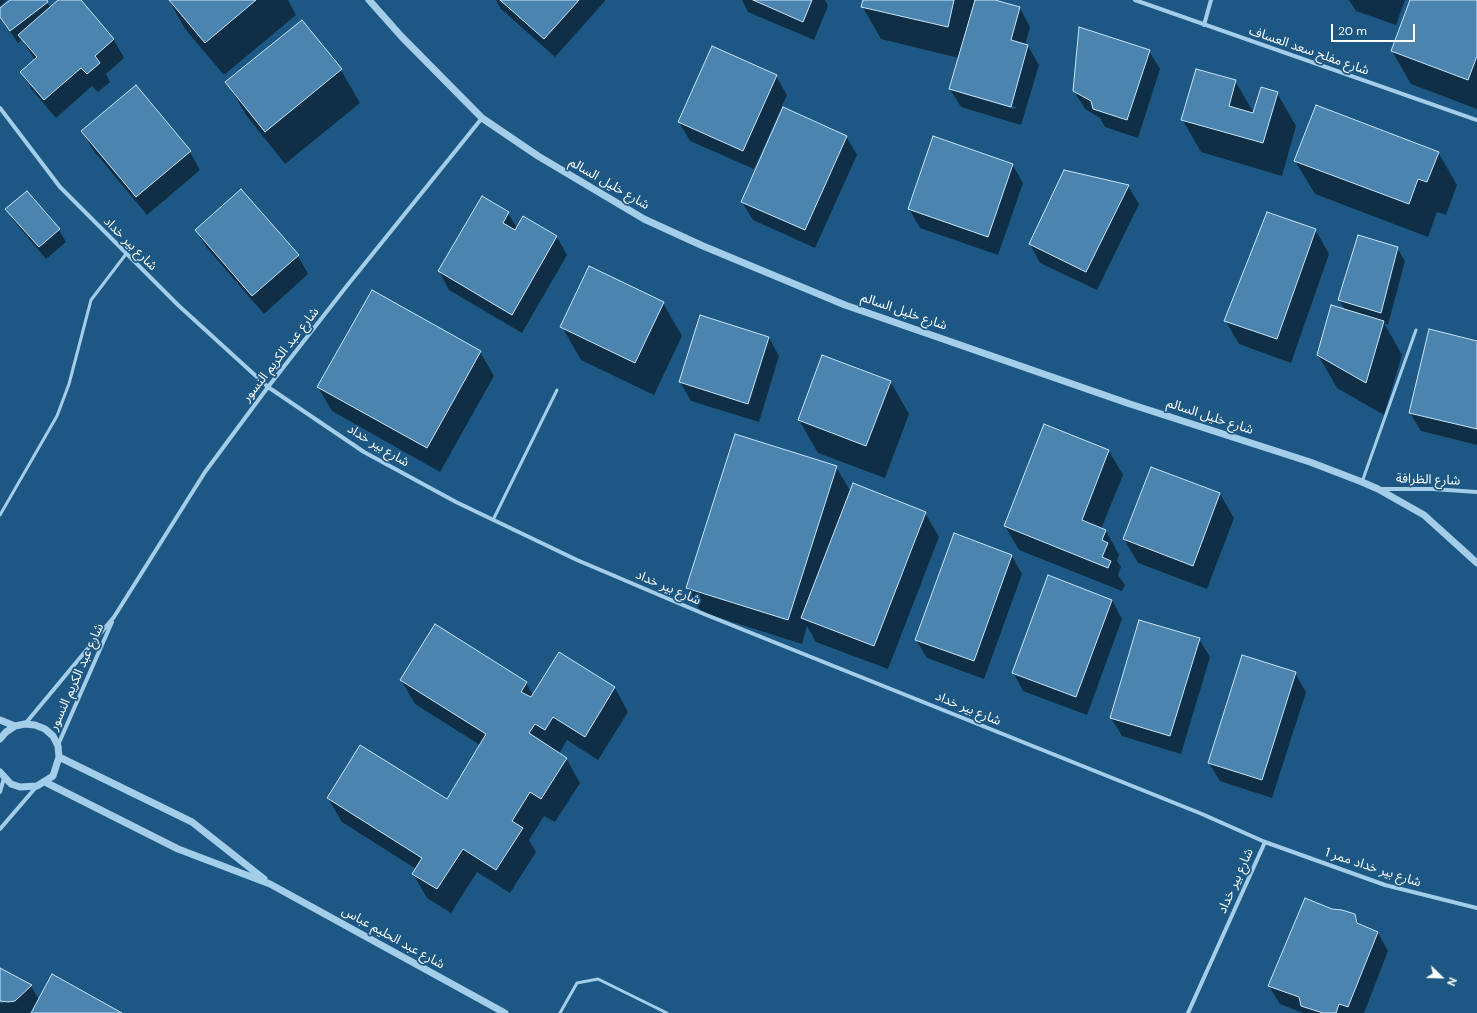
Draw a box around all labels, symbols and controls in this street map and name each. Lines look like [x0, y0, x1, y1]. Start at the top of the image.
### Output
scale bar [1333, 16, 1417, 42]
street label: شارع مفلح سعد العساف [1247, 23, 1371, 79]
text: 20 m [1338, 23, 1367, 39]
street label: شارع خليل السالم [566, 155, 652, 213]
street label: شارع بير خداد [100, 214, 160, 274]
street label: شارع خليل السالم [859, 290, 949, 334]
street label: شارع عبد الكريم النسور [239, 305, 323, 405]
street label: شارع خليل السالم [1165, 396, 1255, 438]
street label: شارع بير خداد [344, 421, 412, 471]
street label: شارع الظرافة [1395, 471, 1461, 489]
street label: شارع بير خداد [633, 567, 703, 609]
street label: شارع عبد الكريم النسور [46, 621, 108, 733]
street label: شارع بير خداد [933, 689, 1003, 729]
street label: شارع بير خداد ممر 1 [1323, 845, 1423, 891]
street label: شارع بير خداد [1215, 846, 1257, 916]
street label: شارع عبد الحليم عباس [339, 903, 447, 973]
north arrow [1421, 957, 1461, 997]
text: N [1444, 975, 1460, 988]

